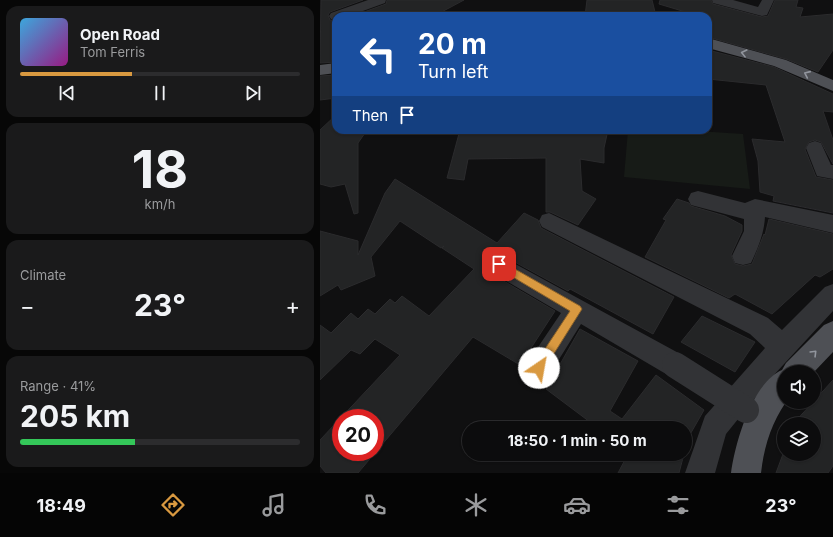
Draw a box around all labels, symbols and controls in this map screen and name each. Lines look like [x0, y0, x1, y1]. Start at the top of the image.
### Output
text: Open Road [80, 25, 160, 44]
text: 20 m [418, 27, 487, 61]
icon: left [352, 28, 404, 80]
text: Tom Ferris [80, 44, 145, 60]
one-way arrow [741, 49, 748, 57]
text: Turn left [418, 61, 488, 82]
one-way arrow [804, 71, 811, 79]
icon: previous [56, 82, 78, 104]
icon: pause [149, 82, 171, 104]
icon: next [242, 82, 264, 104]
icon: arrive [396, 104, 418, 126]
text: Then [352, 106, 388, 125]
text: 18 [132, 138, 188, 201]
text: km/h [145, 196, 175, 212]
pin [482, 247, 516, 281]
icon: arrive [488, 253, 510, 275]
text: Climate [20, 267, 66, 283]
text: 23° [134, 287, 186, 323]
text: − [20, 293, 35, 319]
text: + [285, 293, 300, 319]
position arrow [518, 347, 560, 389]
one-way arrow [809, 350, 817, 358]
map controls [777, 365, 821, 461]
button: sound [777, 365, 821, 409]
text: Range · 41% [20, 378, 96, 394]
text: 205 km [20, 398, 130, 434]
speed limit sign: 20 [332, 409, 384, 461]
button: layers [777, 417, 821, 461]
text: 18:50 · 1 min · 50 m [507, 431, 647, 450]
icon: directions [159, 491, 187, 519]
icon: music [260, 491, 288, 519]
icon: phone [361, 491, 389, 519]
icon: climate [462, 491, 490, 519]
icon: car [563, 491, 591, 519]
icon: filters [664, 491, 692, 519]
text: 18:49 [37, 495, 86, 516]
text: 23° [765, 495, 796, 516]

